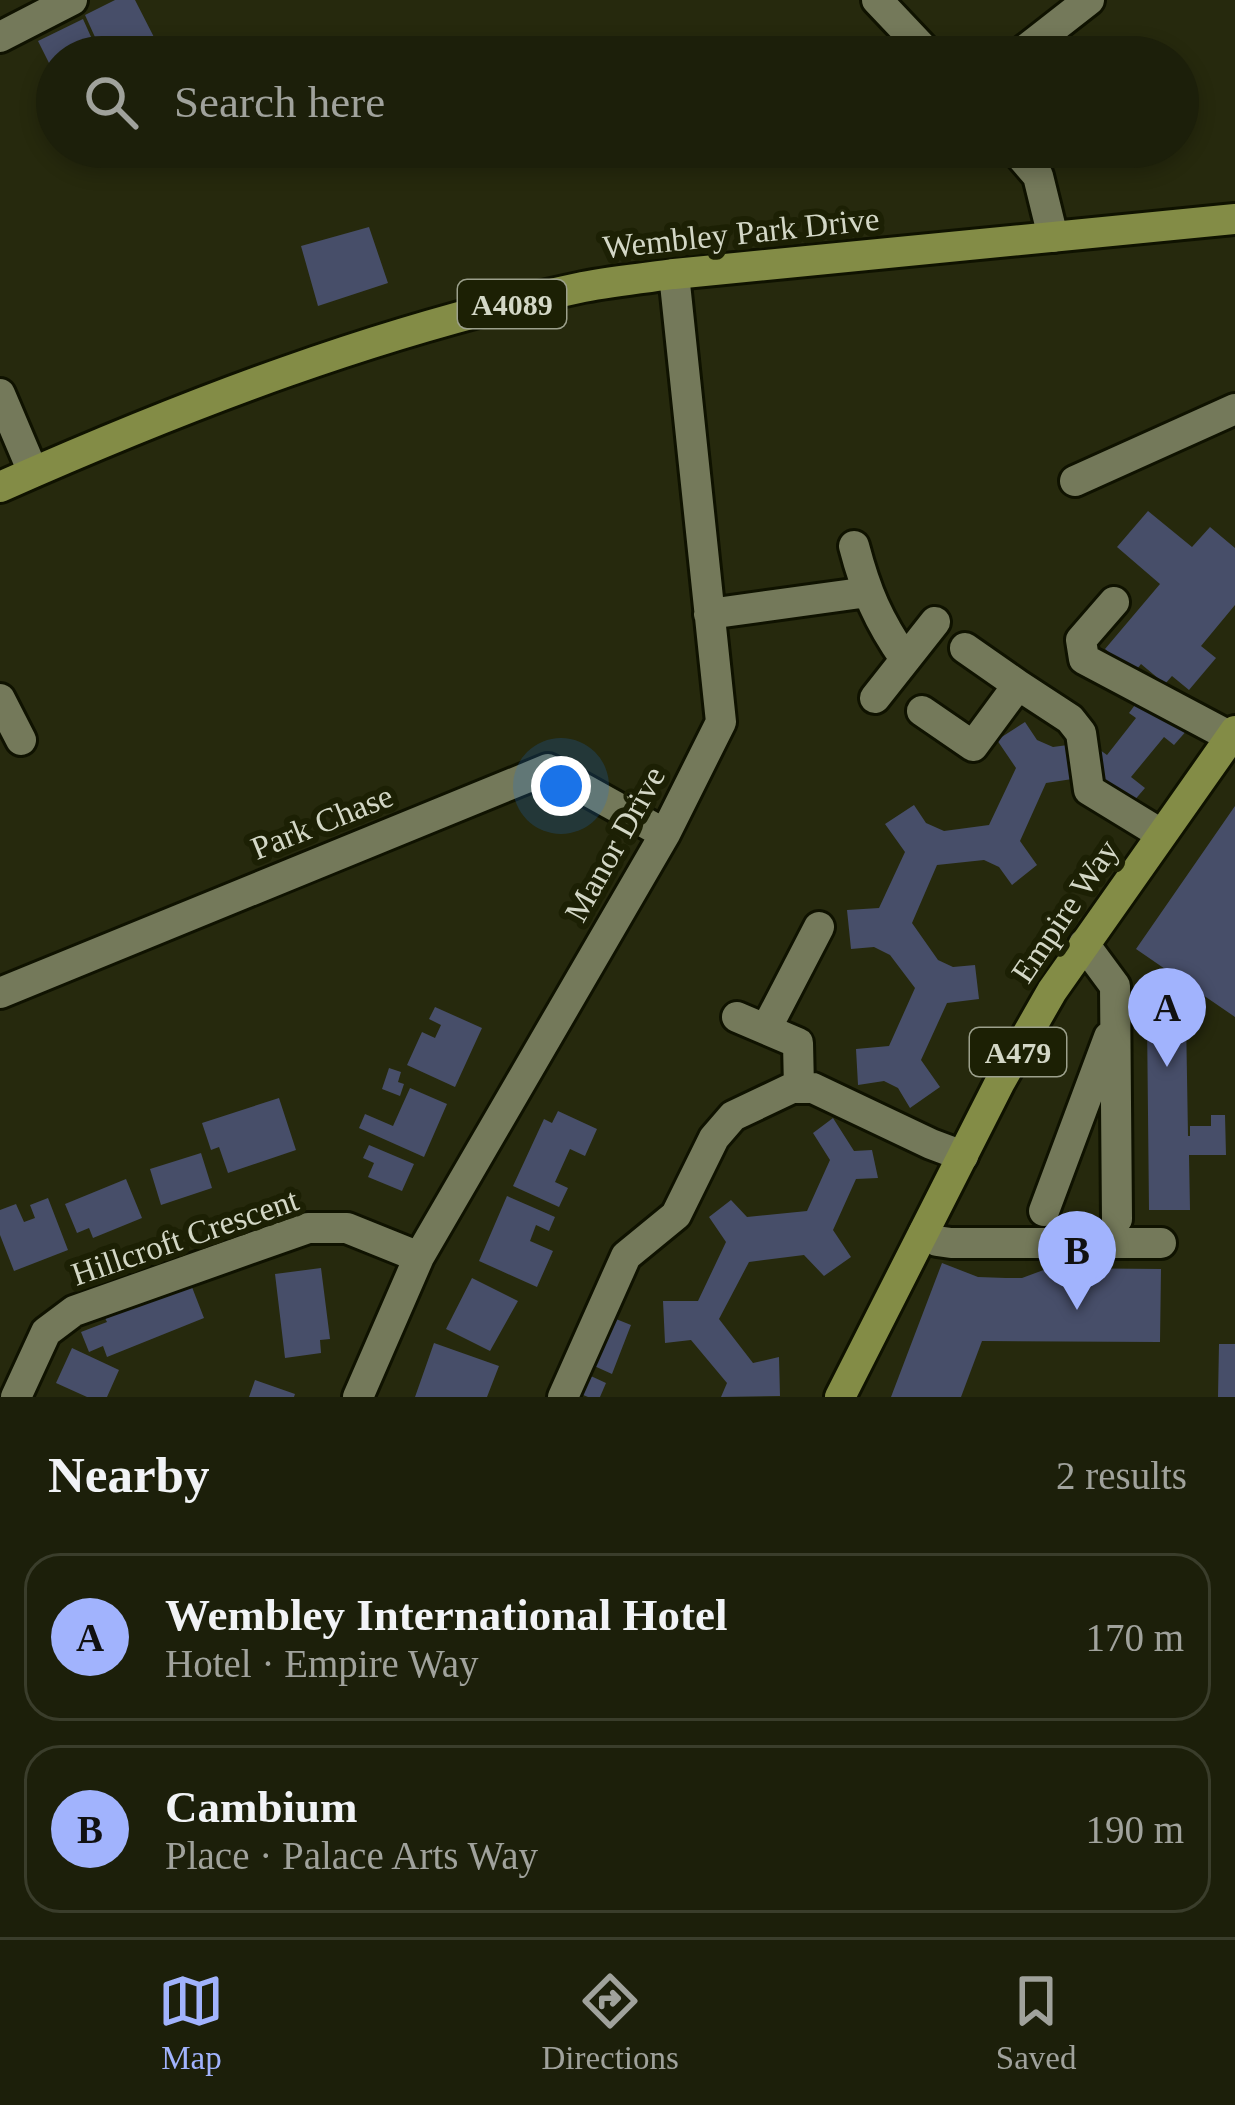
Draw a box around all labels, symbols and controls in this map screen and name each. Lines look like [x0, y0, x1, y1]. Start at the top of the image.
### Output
search box [36, 36, 1199, 168]
icon: search [78, 69, 144, 135]
text: Search here [174, 77, 385, 127]
street label: Wembley Park Drive [601, 201, 881, 265]
road number: A4089 [458, 280, 566, 328]
your location [531, 756, 591, 816]
street label: Manor Drive [558, 760, 672, 928]
street label: Park Chase [246, 777, 398, 867]
street label: Empire Way [1004, 832, 1126, 989]
pin: A [1128, 968, 1206, 1067]
road number: A479 [970, 1028, 1066, 1076]
street label: Hillcroft Crescent [67, 1181, 303, 1293]
pin: B [1038, 1211, 1116, 1310]
text: Nearby [48, 1447, 209, 1503]
text: 2 results [1056, 1454, 1187, 1497]
text: Wembley International Hotel [165, 1590, 727, 1640]
text: A [76, 1616, 104, 1659]
text: 170 m [1085, 1616, 1184, 1659]
text: Hotel · Empire Way [165, 1642, 478, 1685]
text: Cambium [165, 1782, 358, 1832]
text: B [77, 1808, 103, 1851]
text: 190 m [1085, 1808, 1184, 1851]
text: Place · Palace Arts Way [165, 1834, 538, 1877]
tab: Map [158, 1968, 224, 2077]
tab: Directions [541, 1968, 679, 2077]
tab: Saved [996, 1968, 1077, 2077]

